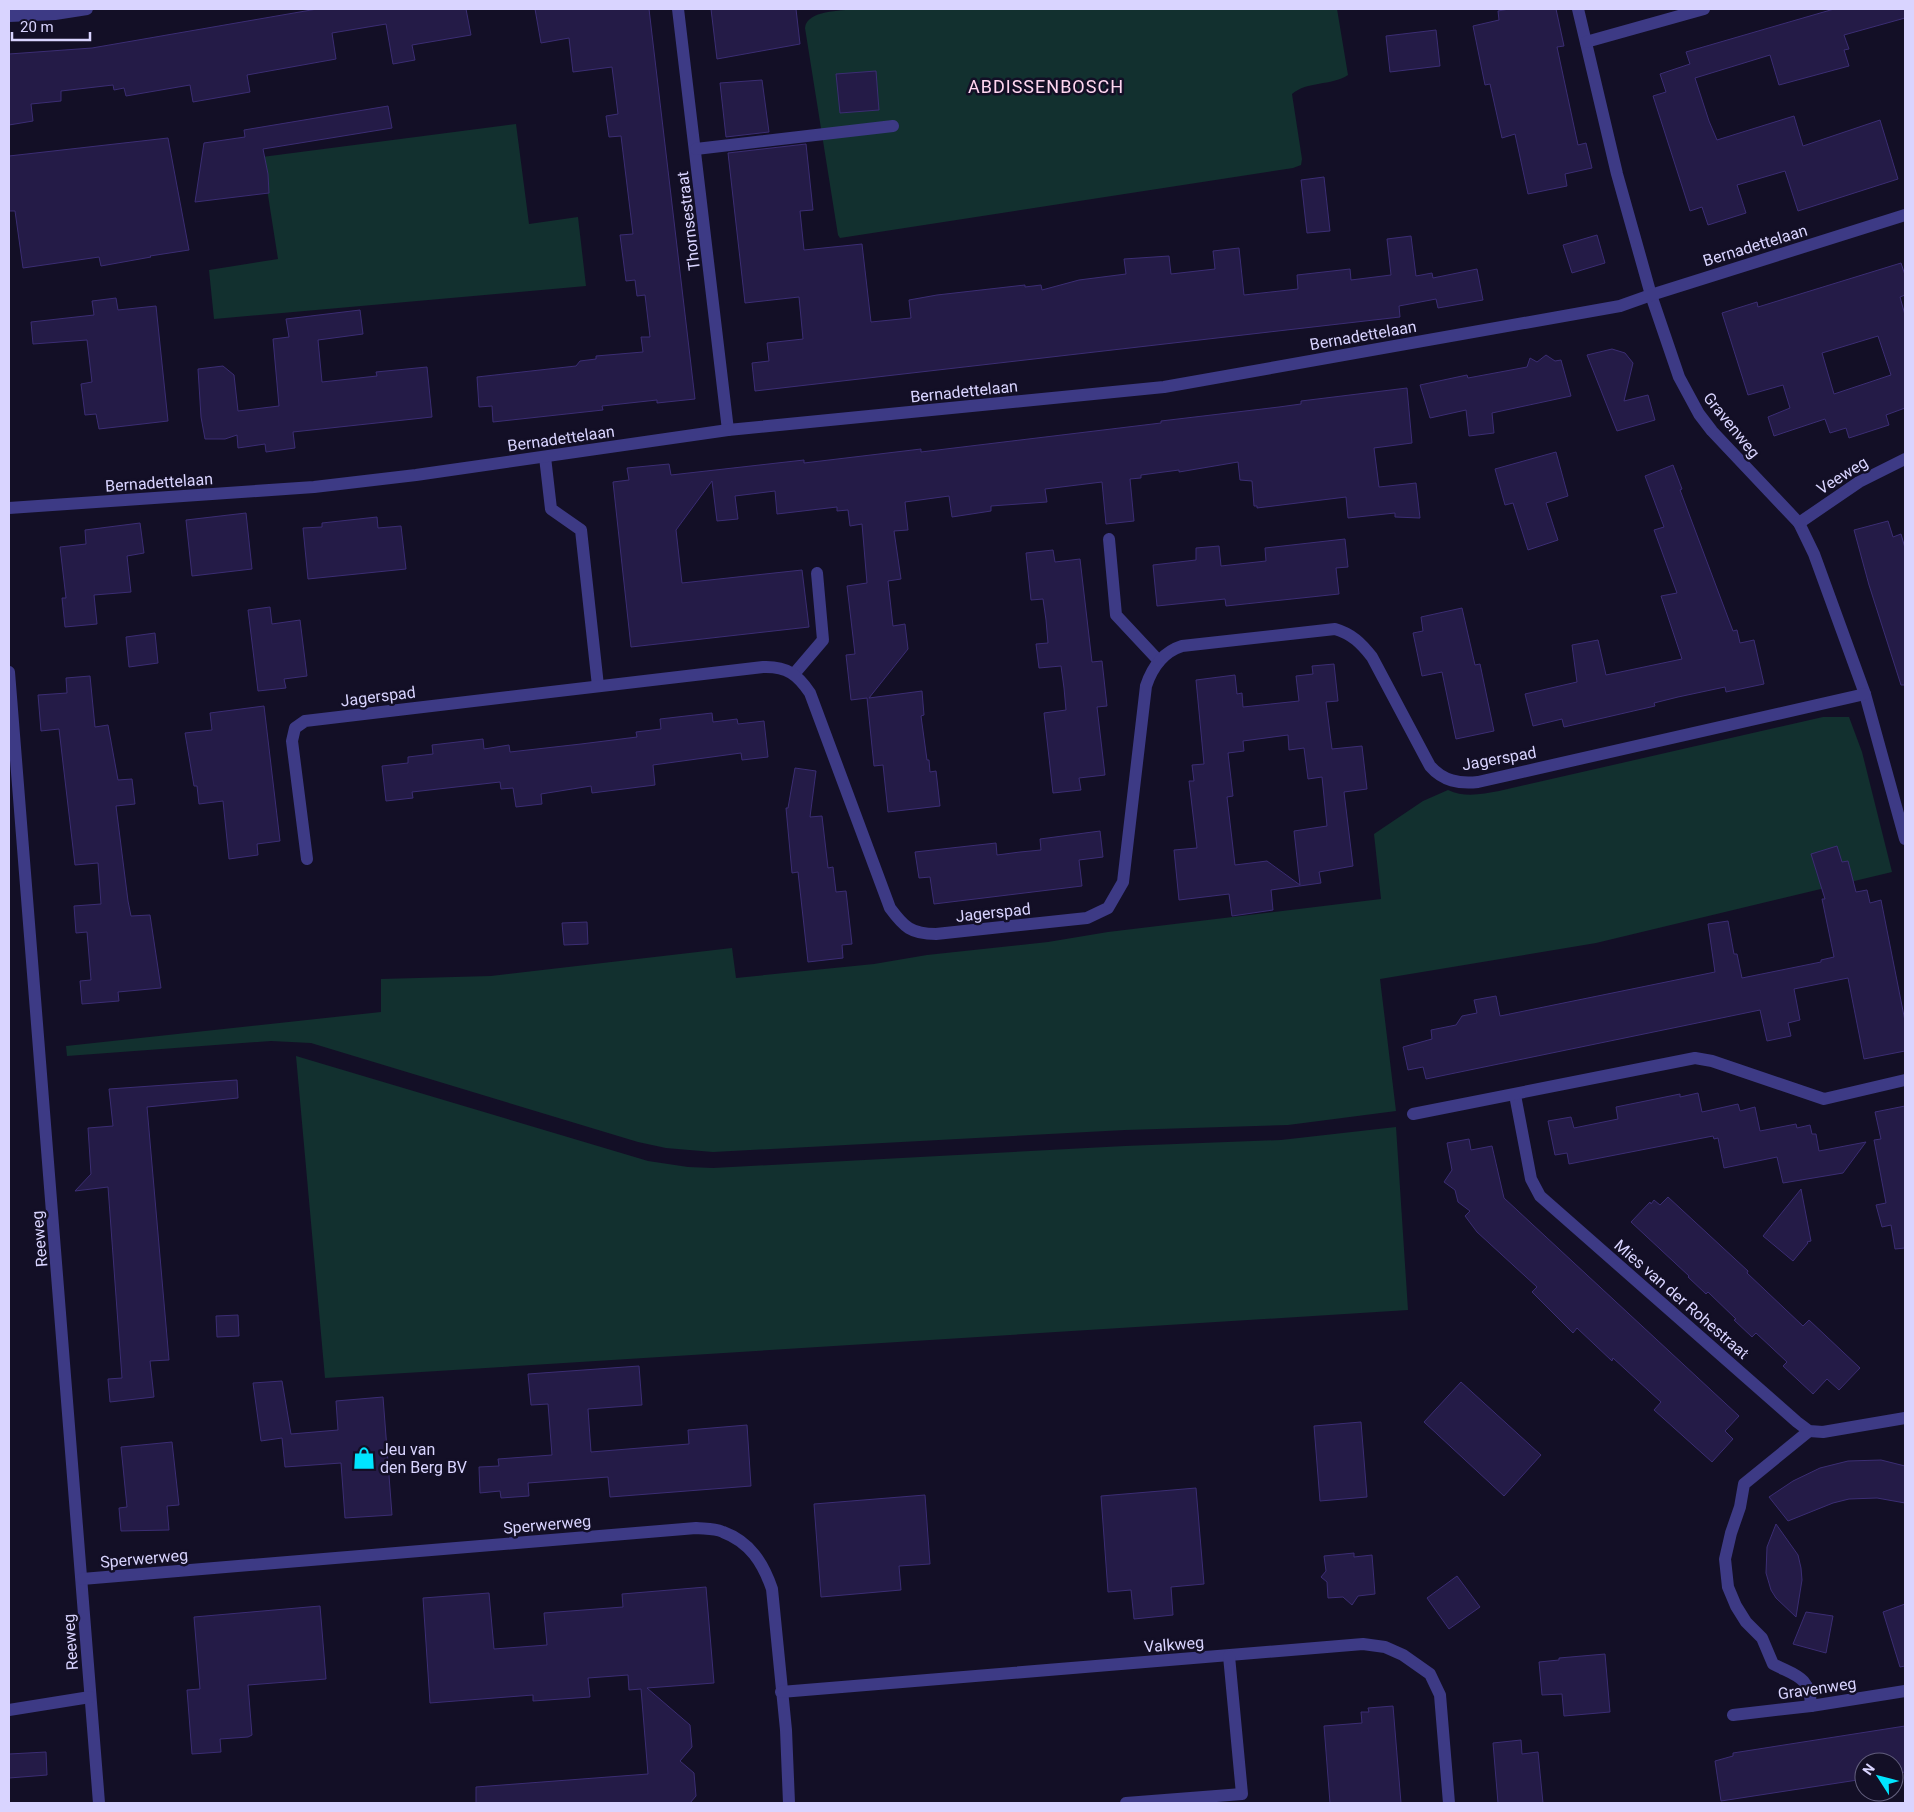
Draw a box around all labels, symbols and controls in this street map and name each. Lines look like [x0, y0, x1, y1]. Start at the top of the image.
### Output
scale bar [12, 10, 90, 42]
text: 20 m [20, 18, 54, 36]
district label: ABDISSENBOSCH [968, 76, 1124, 97]
street label: Thornsestraat [673, 170, 704, 272]
street label: Bernadettelaan [1701, 221, 1810, 270]
street label: Bernadettelaan [1308, 317, 1418, 354]
street label: Bernadettelaan [909, 376, 1019, 407]
street label: Gravenweg [1699, 389, 1764, 462]
street label: Bernadettelaan [506, 422, 616, 455]
street label: Veeweg [1813, 452, 1871, 498]
street label: Bernadettelaan [104, 469, 214, 496]
street label: Jagerspad [339, 682, 417, 711]
street label: Jagerspad [1460, 743, 1538, 774]
street label: Jagerspad [955, 899, 1032, 926]
street label: Reeweg [28, 1210, 51, 1268]
street label: Mies van der Rohestraat [1610, 1236, 1753, 1363]
place label: Jeu van den Berg BV [380, 1440, 467, 1477]
shop icon: Jeu van den Berg BV [351, 1445, 377, 1471]
street label: Sperwerweg [502, 1511, 592, 1538]
street label: Sperwerweg [99, 1545, 189, 1572]
street label: Reeweg [59, 1613, 82, 1671]
street label: Valkweg [1143, 1632, 1205, 1657]
street label: Gravenweg [1777, 1674, 1858, 1703]
north arrow [1854, 1752, 1904, 1802]
text: N [1859, 1761, 1878, 1778]

